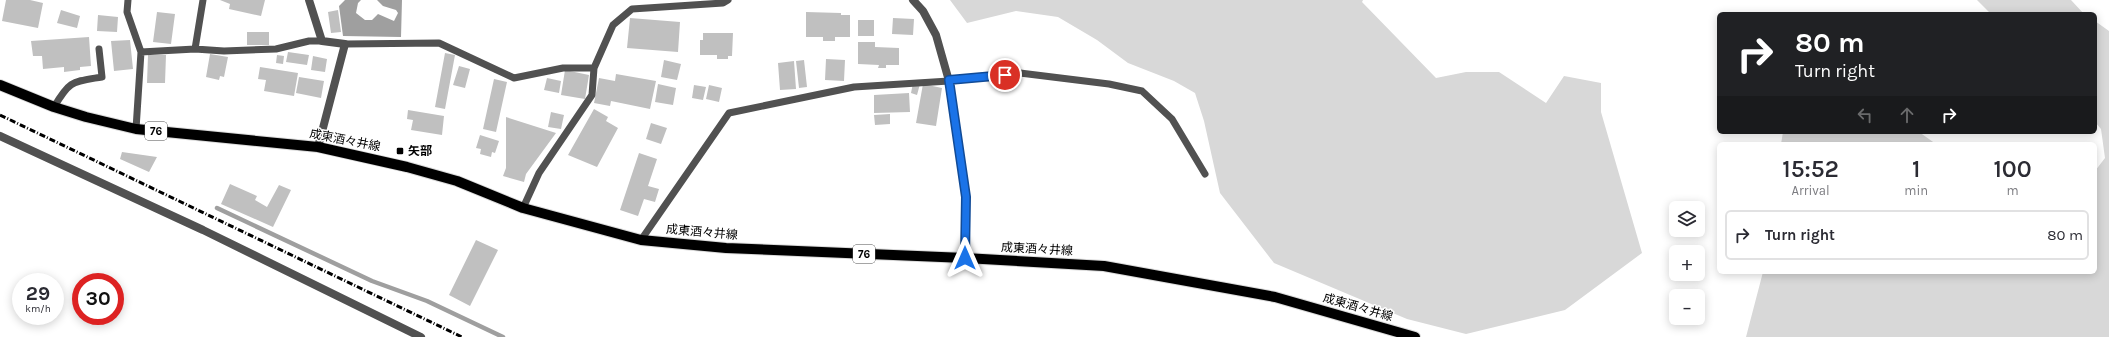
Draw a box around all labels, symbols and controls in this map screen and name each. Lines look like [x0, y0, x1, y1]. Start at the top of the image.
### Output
text: 80 m [1795, 26, 1864, 59]
icon: right [1729, 28, 1781, 80]
pin [988, 58, 1022, 92]
text: Turn right [1795, 60, 1875, 82]
icon: arrive [994, 64, 1016, 86]
icon: left [1854, 104, 1876, 126]
icon: ahead [1896, 104, 1918, 126]
icon: right [1938, 104, 1960, 126]
road number: 76 [145, 122, 167, 140]
street label: 成東酒々井線 [308, 126, 382, 154]
place label: 矢部 [408, 144, 432, 158]
marker: 矢部 [395, 146, 405, 156]
text: 15:52 [1782, 155, 1839, 183]
text: 1 [1912, 155, 1920, 183]
text: 100 [1993, 155, 2032, 183]
text: Arrival [1792, 183, 1830, 198]
text: min [1904, 183, 1928, 198]
text: m [2006, 183, 2019, 198]
map controls [1669, 201, 1705, 325]
button: layers [1669, 201, 1705, 237]
street label: 成東酒々井線 [666, 222, 738, 242]
icon: right [1731, 224, 1753, 246]
text: Turn right [1765, 226, 1835, 244]
text: 80 m [2047, 226, 2083, 244]
position arrow [944, 237, 986, 279]
street label: 成東酒々井線 [1001, 240, 1073, 258]
road number: 76 [853, 245, 875, 263]
button: + [1669, 245, 1705, 281]
speed limit sign: 30 [72, 273, 124, 325]
text: 29 [26, 282, 50, 305]
button: − [1669, 289, 1705, 325]
street label: 成東酒々井線 [1321, 290, 1395, 324]
text: km/h [25, 303, 51, 315]

